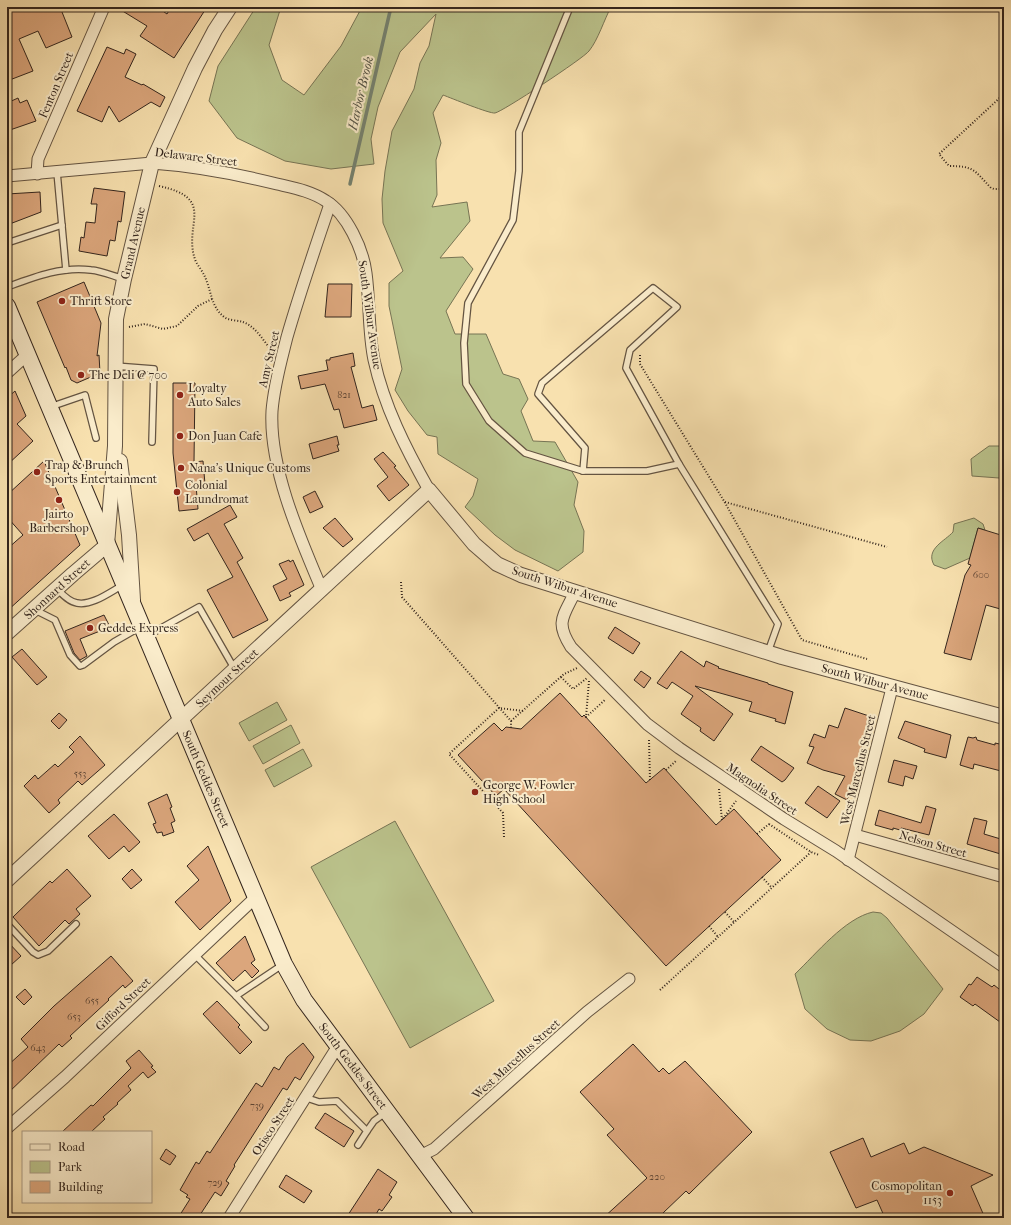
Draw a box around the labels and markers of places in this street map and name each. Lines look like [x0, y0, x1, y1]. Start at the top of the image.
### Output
place label: Thrift Store [70, 294, 132, 308]
marker: Thrift Store [57, 296, 67, 306]
place label: The Deli @ 700 [89, 368, 168, 382]
marker: The Deli @ 700 [76, 370, 86, 380]
place label: Loyalty Auto Sales [187, 381, 241, 409]
marker: Loyalty Auto Sales [175, 390, 185, 400]
place label: Don Juan Cafe [188, 429, 262, 443]
marker: Don Juan Cafe [175, 431, 185, 441]
place label: Trap & Brunch Sports Entertainment [45, 458, 158, 486]
place label: Nana's Unique Customs [189, 461, 311, 475]
marker: Nana's Unique Customs [176, 463, 186, 473]
marker: Trap & Brunch Sports Entertainment [32, 467, 42, 477]
place label: Colonial Laundromat [185, 478, 250, 506]
marker: Colonial Laundromat [172, 487, 182, 497]
marker: Jairto Barbershop [54, 495, 64, 505]
place label: Jairto Barbershop [29, 507, 89, 535]
place label: Geddes Express [98, 621, 179, 635]
marker: Geddes Express [85, 623, 95, 633]
place label: George W. Fowler High School [483, 778, 575, 806]
marker: George W. Fowler High School [470, 787, 480, 797]
place label: Cosmopolitan 1153 [871, 1179, 942, 1207]
marker: Cosmopolitan 1153 [945, 1188, 955, 1198]

